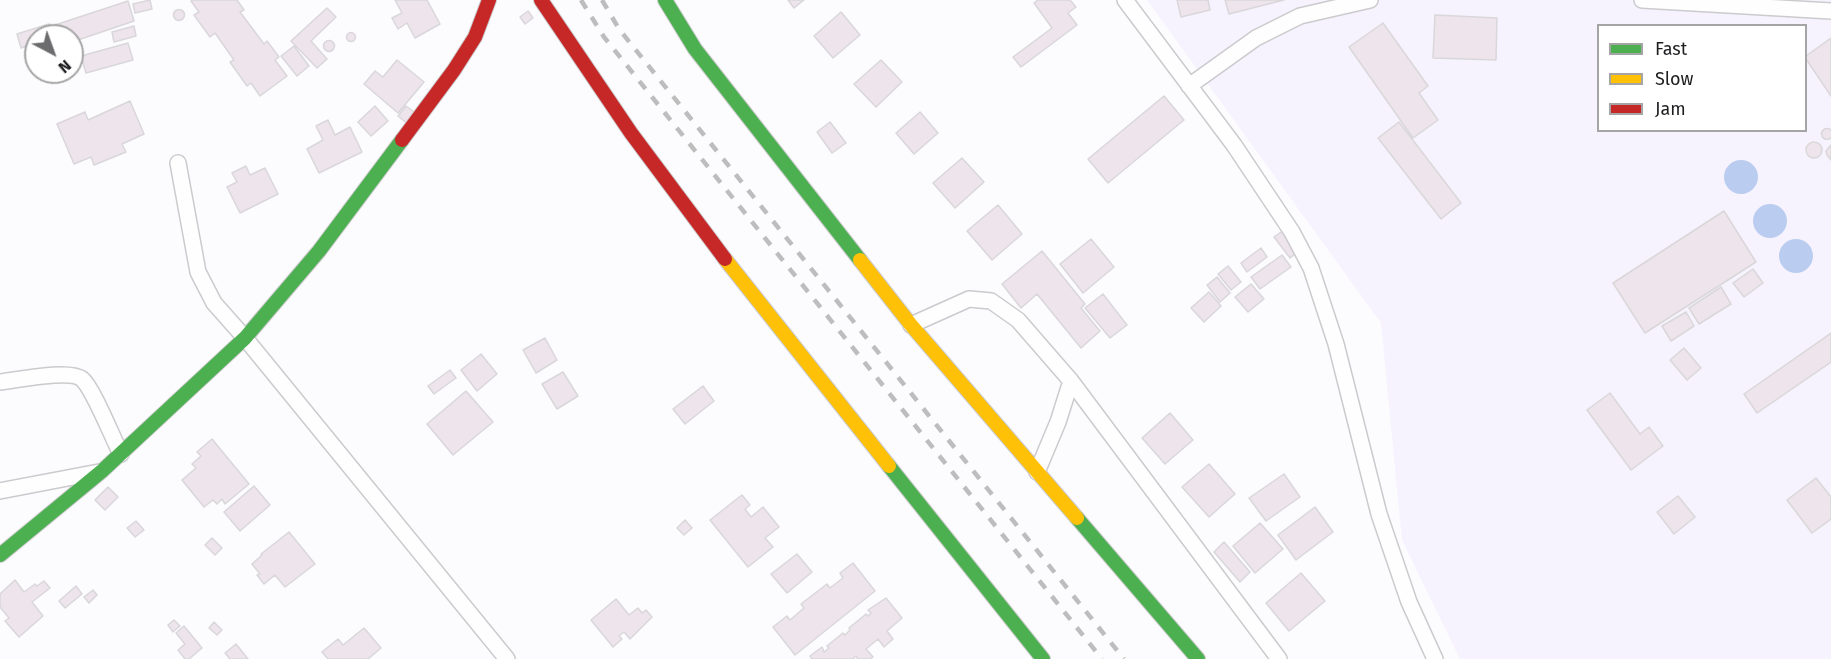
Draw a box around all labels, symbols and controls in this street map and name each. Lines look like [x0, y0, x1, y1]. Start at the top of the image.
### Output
north arrow [24, 24, 84, 84]
legend [1597, 24, 1807, 132]
text: Fast [1655, 38, 1687, 60]
text: N [55, 56, 75, 77]
text: Slow [1655, 68, 1693, 90]
text: Jam [1655, 98, 1686, 120]

